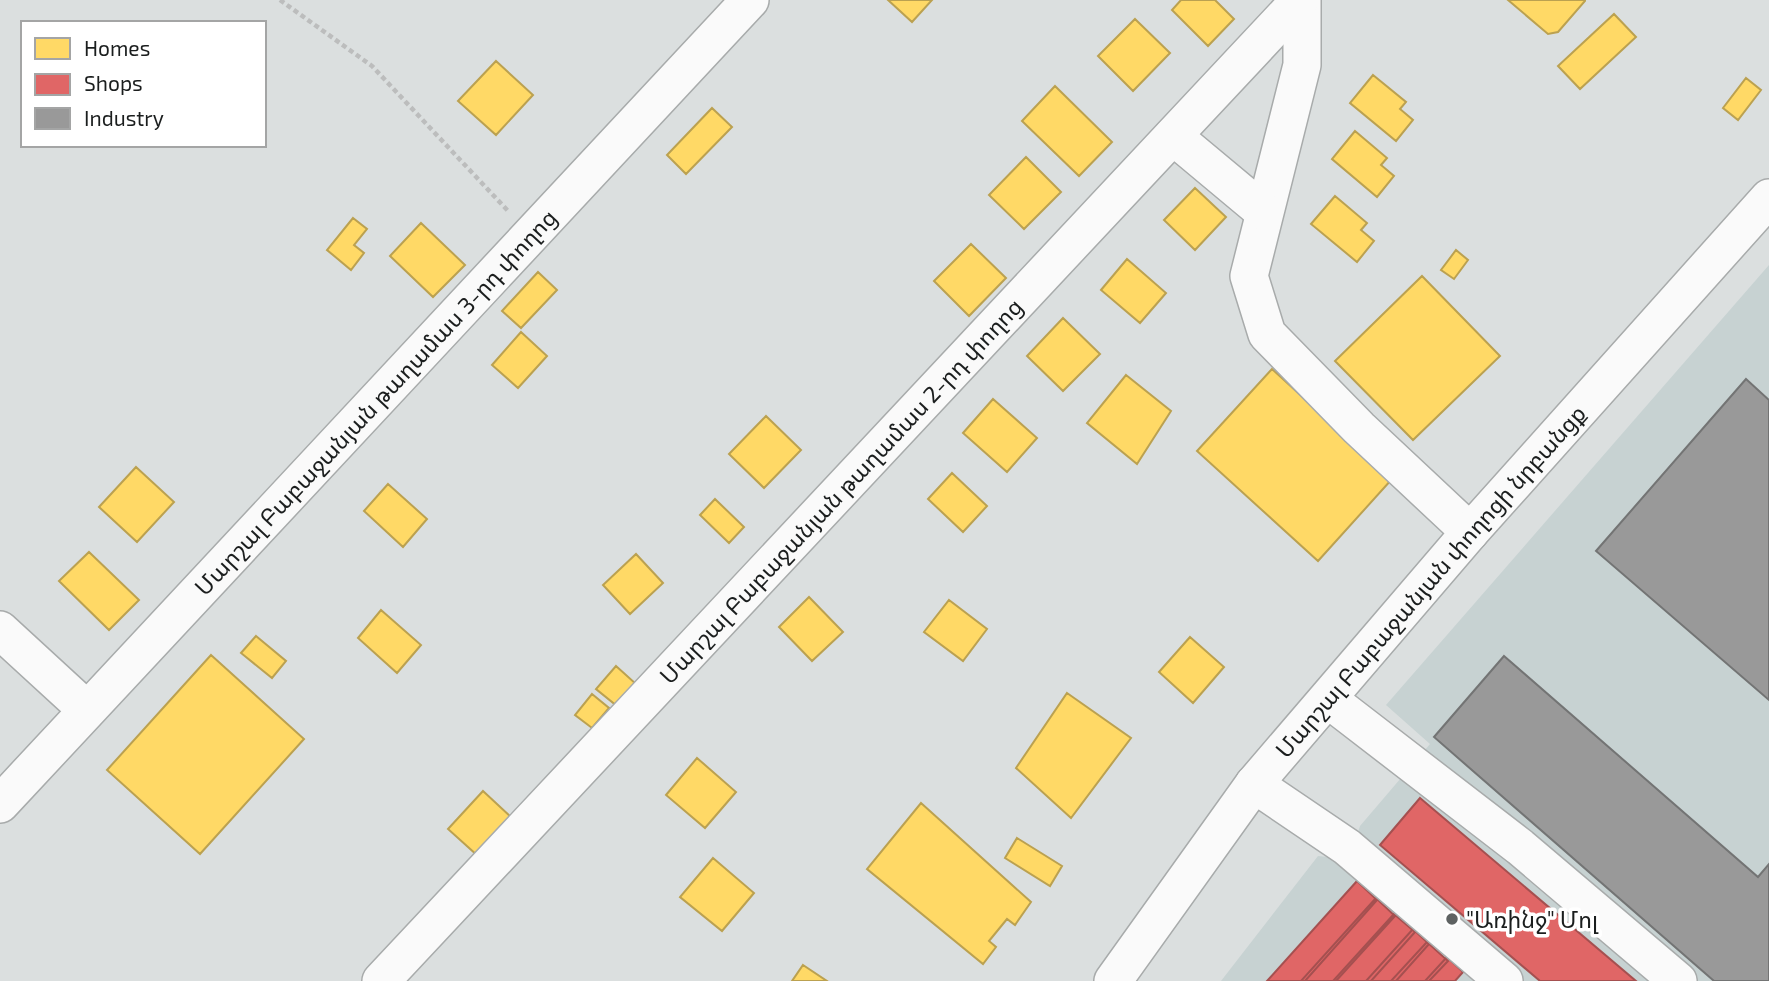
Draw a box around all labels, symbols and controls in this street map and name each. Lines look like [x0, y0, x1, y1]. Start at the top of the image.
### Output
legend [21, 21, 266, 147]
text: Homes [84, 35, 150, 60]
text: Shops [84, 70, 143, 95]
text: Industry [84, 105, 164, 130]
street label: Մարշալ Բաբաջանյան թաղամաս 3-րդ փողոց [188, 203, 563, 601]
street label: Մարշալ Բաբաջանյան թաղամաս 2-րդ փողոց [653, 292, 1028, 689]
street label: Մարշալ Բաբաջանյան փողոցի նրբանցք [1269, 399, 1592, 763]
place label: "Առինջ" Մոլ [1466, 905, 1599, 934]
marker: "Առինջ" Մոլ [1444, 911, 1460, 927]

